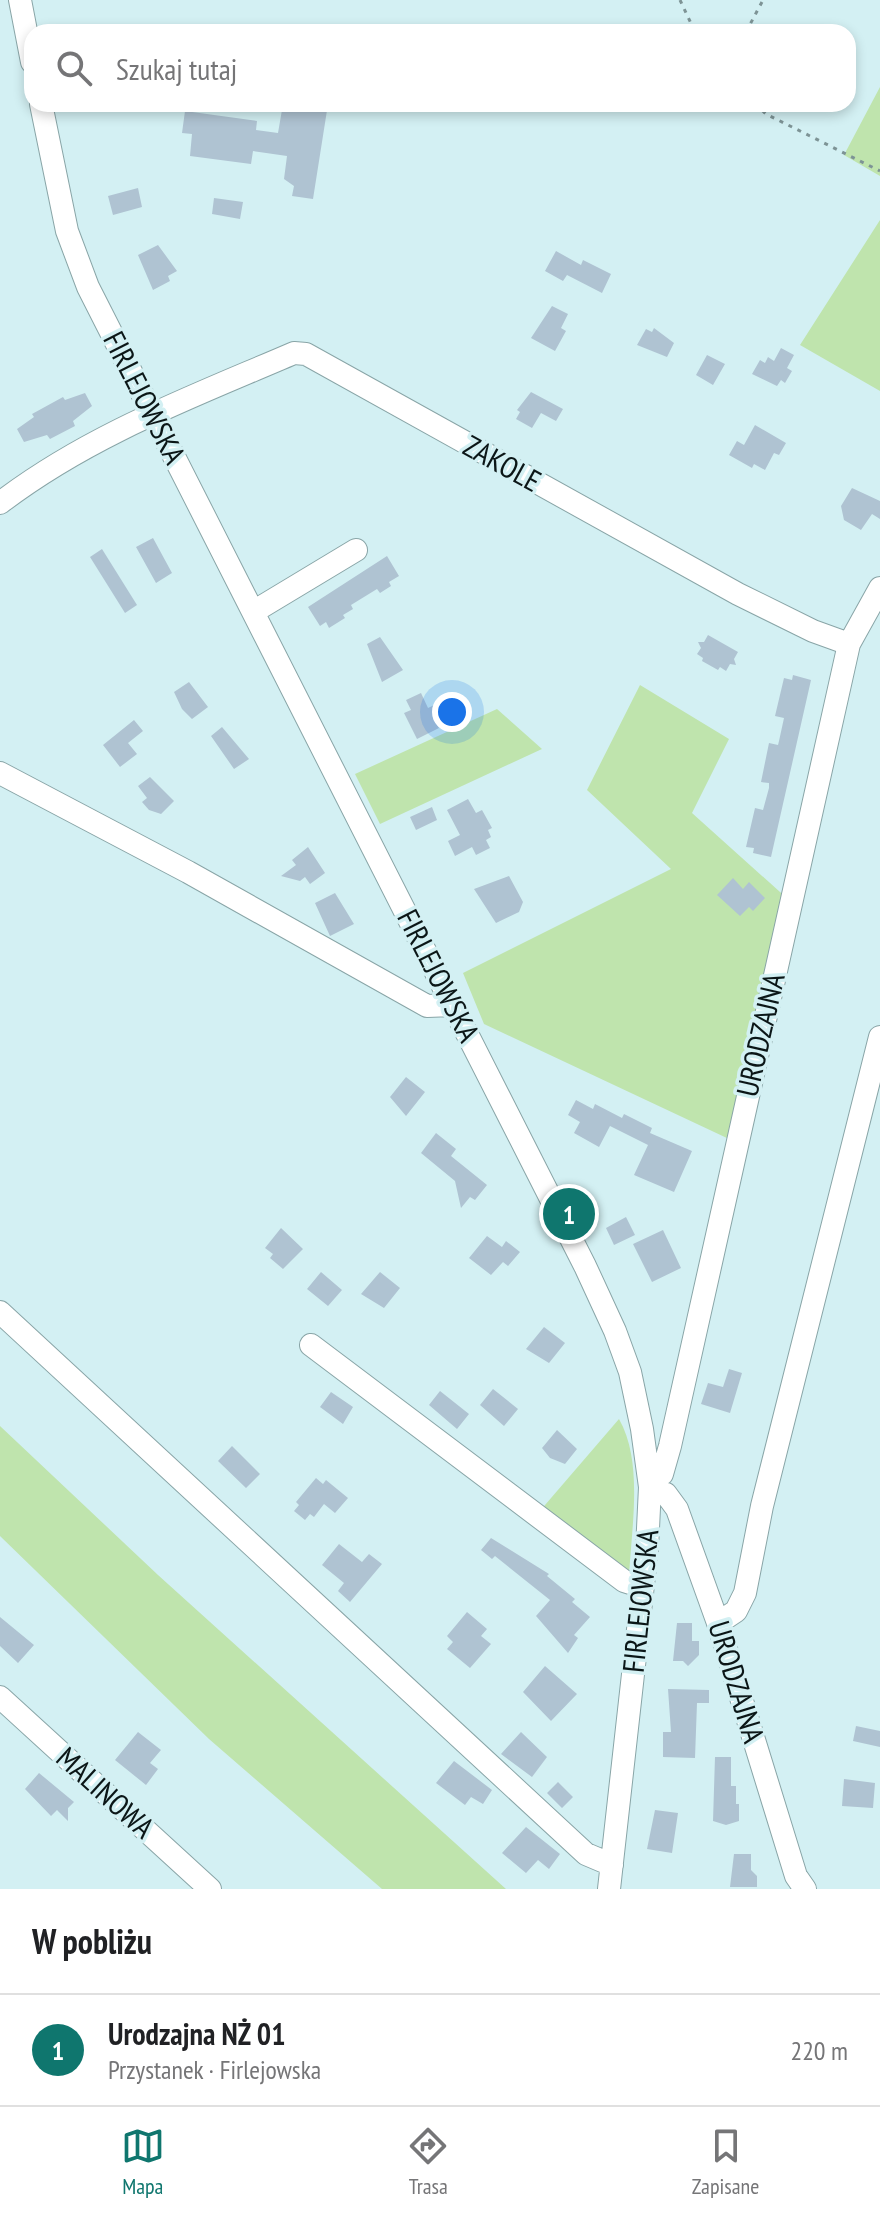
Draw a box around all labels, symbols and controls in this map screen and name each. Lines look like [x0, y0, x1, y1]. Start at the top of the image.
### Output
search box [24, 24, 856, 112]
icon: search [52, 46, 96, 90]
text: Szukaj tutaj [116, 49, 237, 88]
street label: FIRLEJOWSKA [95, 325, 196, 471]
street label: ZAKOLE [457, 426, 548, 500]
your location [432, 692, 472, 732]
street label: FIRLEJOWSKA [389, 903, 490, 1049]
street label: URODZAJNA [726, 968, 793, 1100]
pin: 1 [543, 1184, 595, 1244]
street label: FIRLEJOWSKA [613, 1527, 666, 1674]
street label: URODZAJNA [700, 1616, 775, 1748]
street label: MALINOWA [49, 1738, 164, 1847]
text: W pobliżu [32, 1919, 152, 1963]
text: Urodzajna NŻ 01 [108, 2014, 286, 2053]
text: 1 [52, 2034, 64, 2067]
text: 220 m [790, 2034, 848, 2067]
text: Przystanek · Firlejowska [108, 2053, 321, 2086]
tab: Mapa [121, 2124, 165, 2200]
tab: Trasa [406, 2124, 450, 2200]
tab: Zapisane [692, 2124, 759, 2200]

